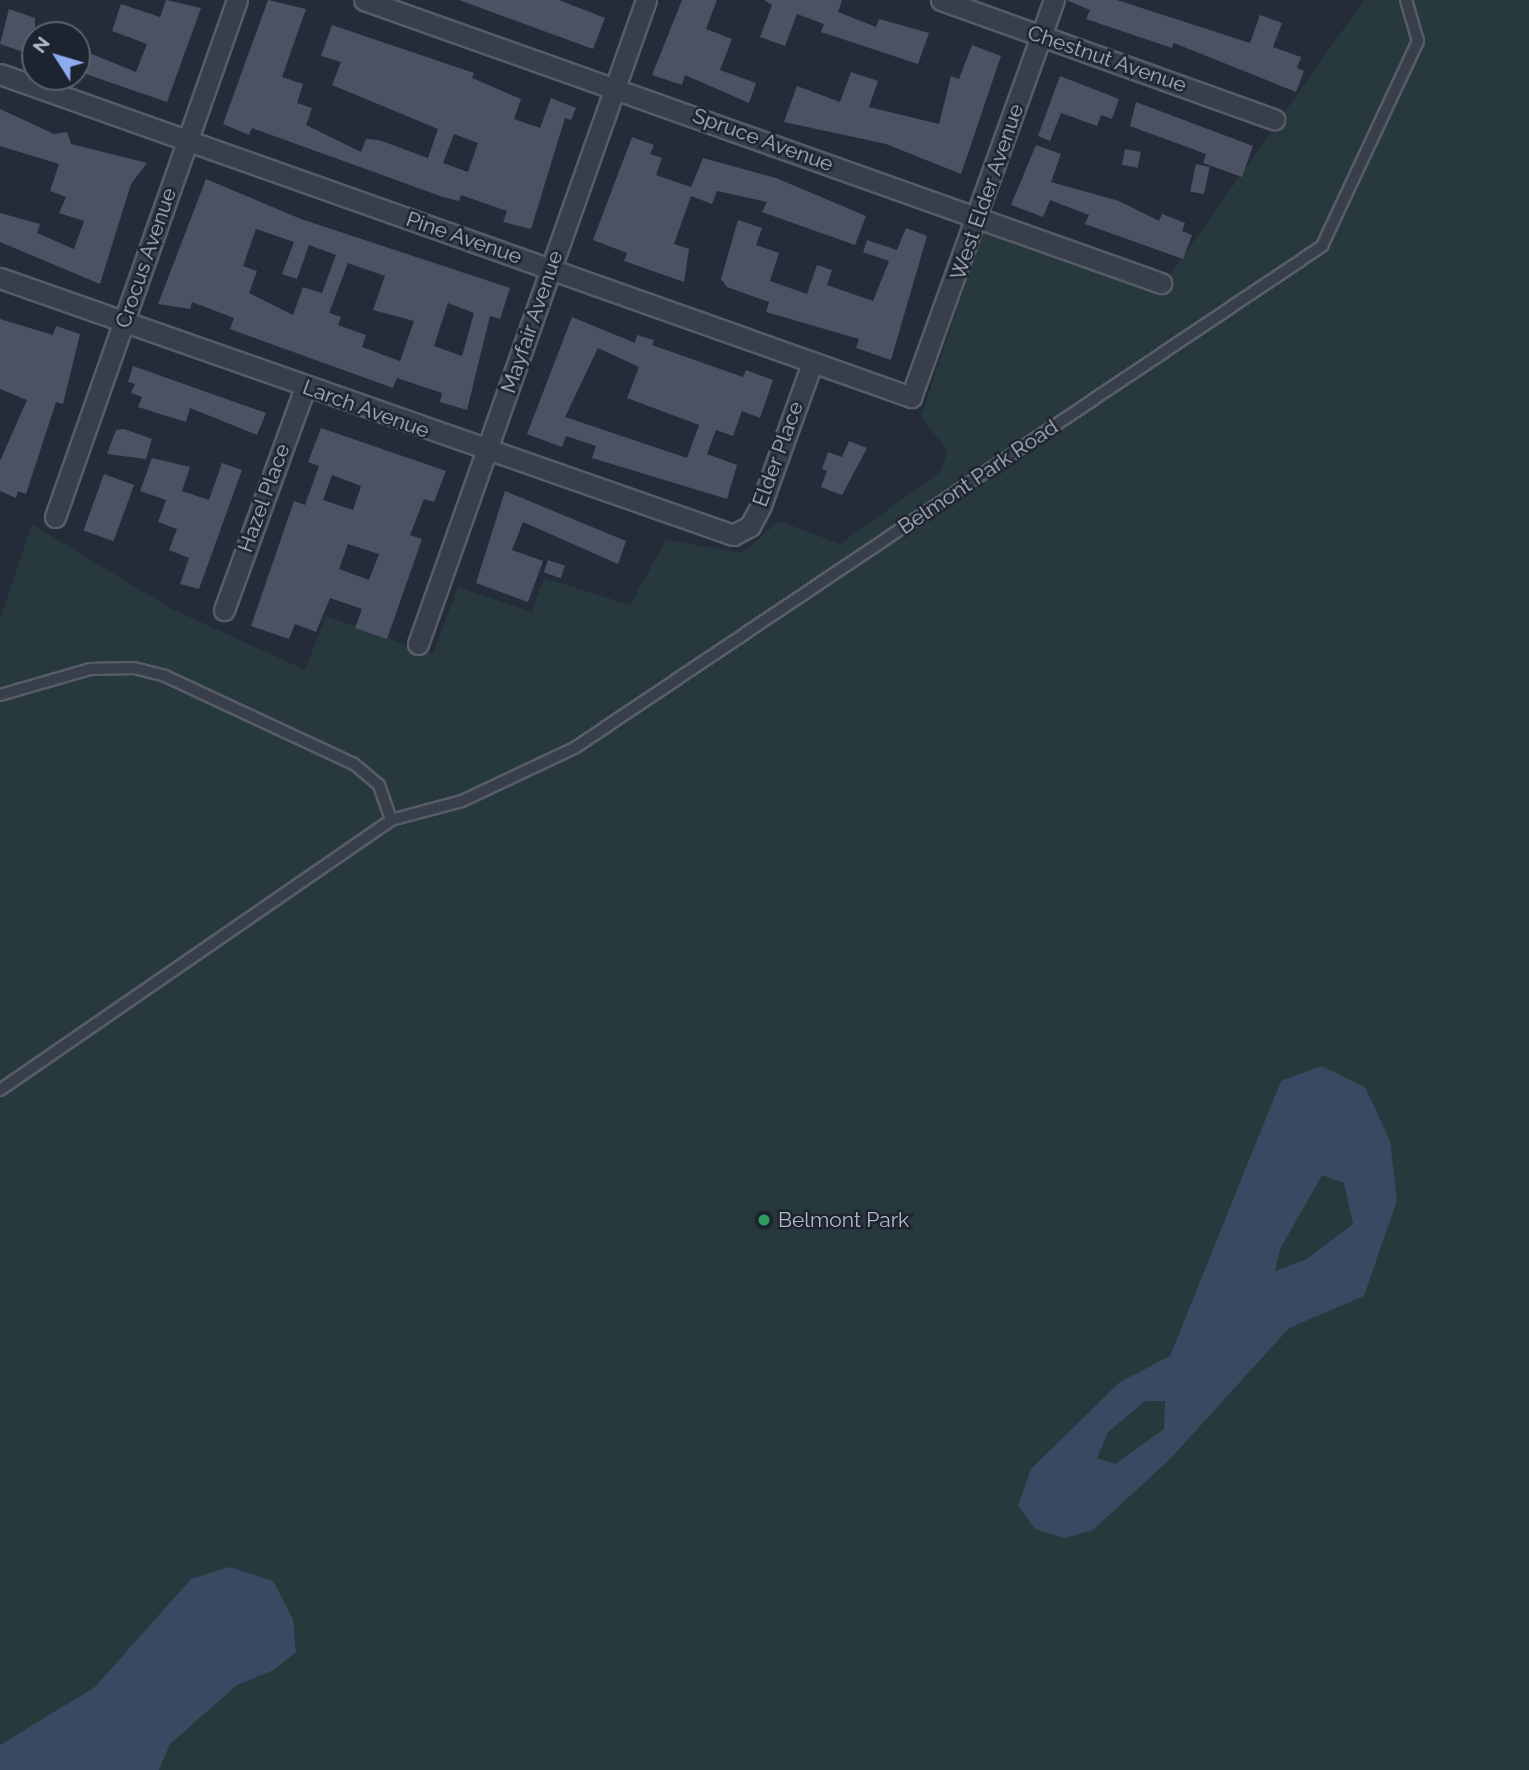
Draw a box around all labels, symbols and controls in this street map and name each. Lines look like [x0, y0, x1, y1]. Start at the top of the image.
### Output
street label: Chestnut Avenue [1024, 20, 1190, 98]
north arrow [21, 21, 91, 91]
text: N [28, 32, 54, 57]
street label: West Elder Avenue [945, 100, 1029, 284]
street label: Spruce Avenue [689, 103, 837, 177]
street label: Crocus Avenue [110, 184, 182, 332]
street label: Pine Avenue [403, 206, 525, 270]
street label: Mayfair Avenue [496, 247, 568, 397]
street label: Larch Avenue [299, 374, 433, 444]
street label: Elder Place [747, 398, 809, 510]
street label: Belmont Park Road [893, 414, 1063, 540]
street label: Hazel Place [233, 440, 295, 556]
place label: Belmont Park [778, 1207, 909, 1233]
marker: Belmont Park [756, 1212, 772, 1228]

